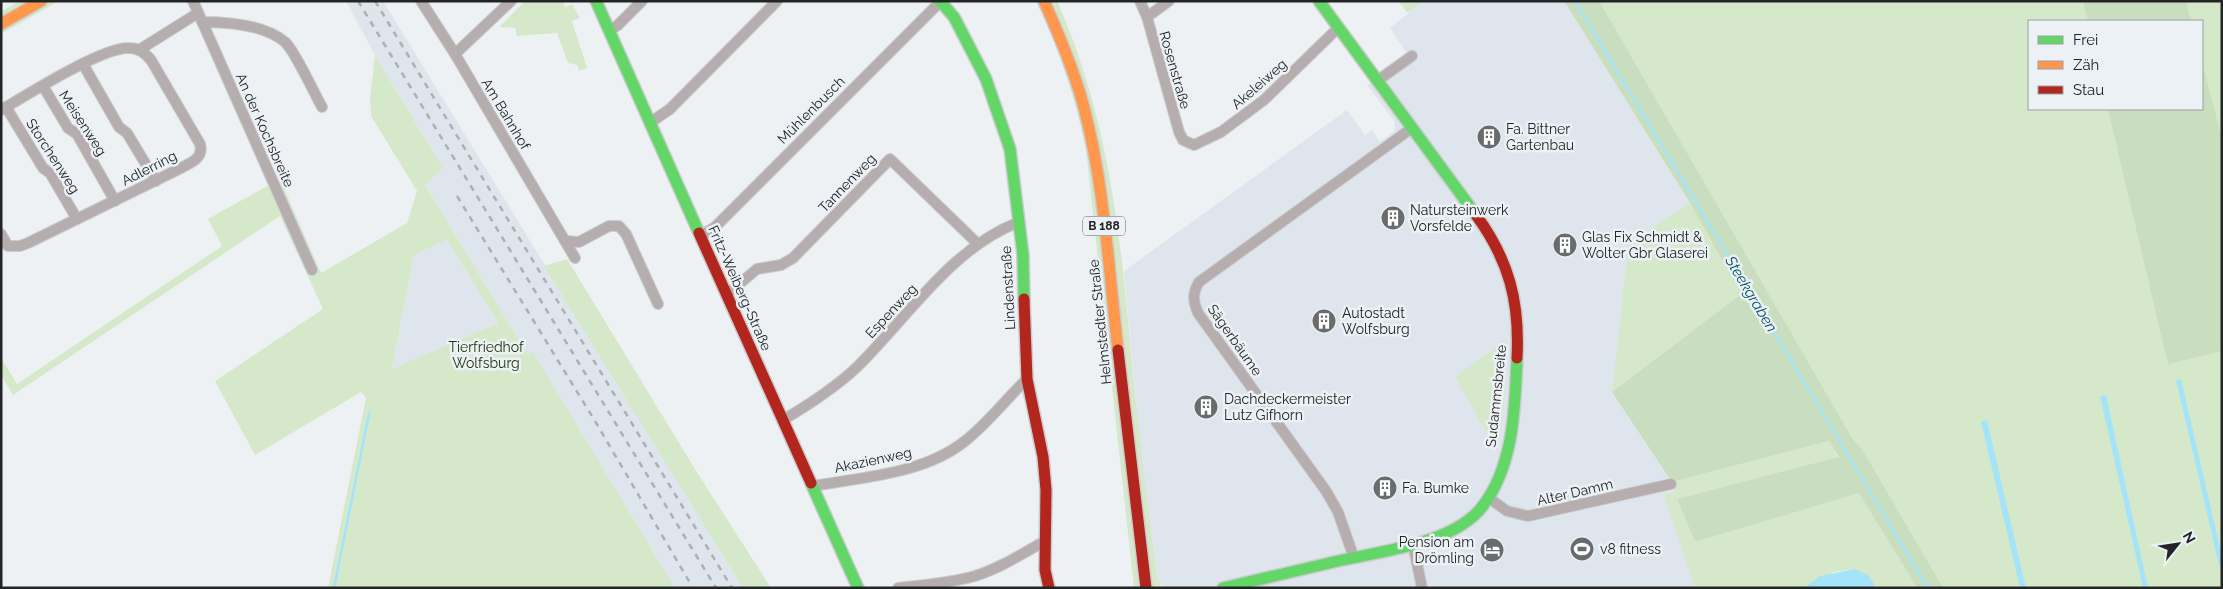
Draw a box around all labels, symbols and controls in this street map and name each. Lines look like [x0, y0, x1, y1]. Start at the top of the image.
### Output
legend [2028, 20, 2203, 110]
street label: Rosenstraße [1156, 29, 1194, 111]
text: Frei [2073, 31, 2098, 49]
street label: Akeleiweg [1228, 56, 1290, 112]
text: Zäh [2073, 56, 2099, 74]
street label: An der Kochsbreite [233, 70, 297, 190]
street label: Mühlenbusch [774, 73, 848, 147]
street label: Am Bahnhof [478, 76, 534, 154]
text: Stau [2073, 81, 2104, 99]
street label: Meisenweg [56, 87, 110, 159]
street label: Storchenweg [23, 116, 83, 196]
place label: Fa. Bittner Gartenbau [1506, 121, 1574, 153]
building icon: Fa. Bittner Gartenbau [1476, 124, 1502, 150]
street label: Adlerring [119, 147, 179, 189]
street label: Tannenweg [815, 150, 879, 216]
place label: Natursteinwerk Vorsfelde [1410, 202, 1509, 234]
building icon: Natursteinwerk Vorsfelde [1380, 205, 1406, 231]
road number: B 188 [1083, 217, 1125, 236]
street label: Fritz-Weiberg-Straße [705, 223, 775, 353]
place label: Glas Fix Schmidt & Wolter Gbr Glaserei [1582, 229, 1708, 261]
building icon: Glas Fix Schmidt & Wolter Gbr Glaserei [1552, 232, 1578, 258]
street label: Lindenstraße [998, 245, 1018, 331]
water label: Steekgraben [1721, 252, 1781, 335]
street label: Helmstedter Straße [1085, 259, 1115, 385]
street label: Espenweg [862, 281, 920, 341]
street label: Sägerbäume [1204, 301, 1266, 379]
place label: Autostadt Wolfsburg [1342, 305, 1410, 337]
building icon: Autostadt Wolfsburg [1311, 308, 1337, 334]
park label: Tierfriedhof Wolfsburg [448, 339, 525, 371]
street label: Sudammsbreite [1483, 344, 1509, 448]
place label: Dachdeckermeister Lutz Gifhorn [1224, 391, 1351, 423]
building icon: Dachdeckermeister Lutz Gifhorn [1193, 394, 1219, 420]
street label: Akazienweg [833, 444, 913, 476]
building icon: Fa. Bumke [1372, 475, 1398, 501]
street label: Alter Damm [1535, 475, 1615, 509]
place label: Fa. Bumke [1402, 480, 1469, 496]
north arrow [2153, 519, 2203, 569]
text: N [2180, 529, 2199, 546]
place label: Pension am Drömling [1399, 534, 1474, 566]
sports icon: v8 fitness [1569, 536, 1595, 562]
hotel icon: Pension am Drömling [1479, 537, 1505, 563]
place label: v8 fitness [1600, 541, 1661, 557]

